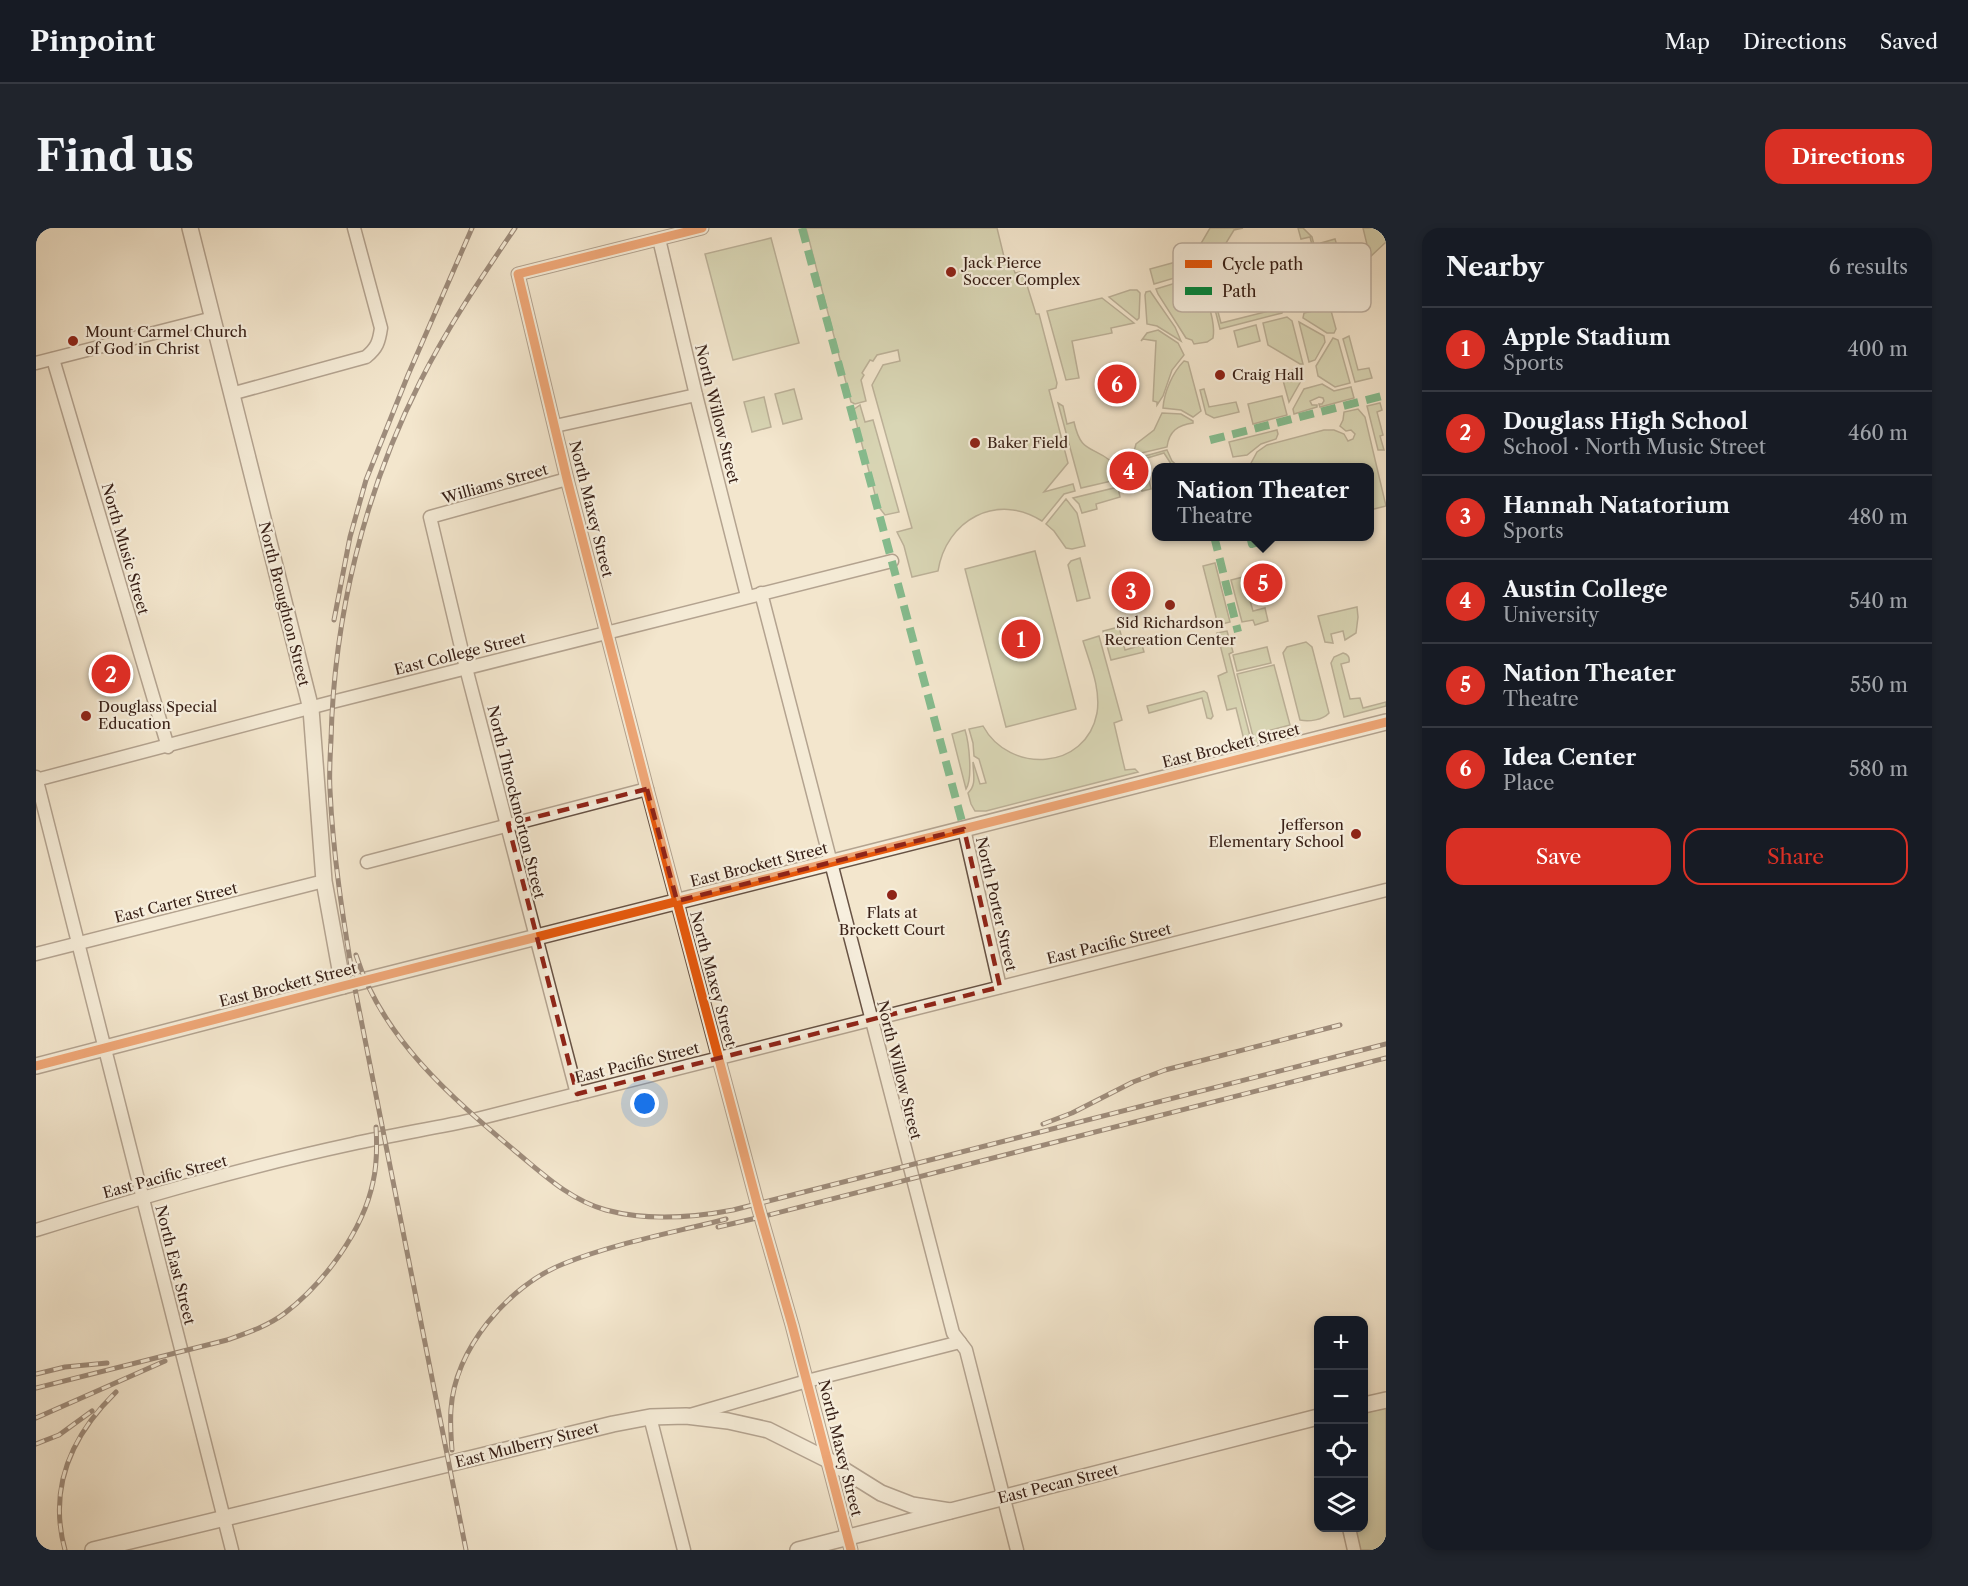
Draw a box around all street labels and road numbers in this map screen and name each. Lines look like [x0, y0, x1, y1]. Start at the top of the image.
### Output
street label: North Willow Street [691, 342, 744, 486]
street label: North Maxey Street [565, 439, 618, 580]
street label: Williams Street [439, 459, 551, 508]
street label: North Music Street [98, 481, 154, 617]
street label: North Broughton Street [255, 520, 314, 689]
street label: East College Street [392, 628, 528, 679]
street label: North Throckmorton Street [483, 703, 550, 901]
street label: East Brockett Street [1160, 719, 1302, 772]
street label: North Porter Street [972, 835, 1021, 974]
street label: East Brockett Street [688, 838, 830, 891]
street label: East Carter Street [112, 878, 240, 927]
street label: North Maxey Street [686, 909, 741, 1050]
street label: East Pacific Street [1045, 919, 1174, 968]
street label: East Brockett Street [217, 958, 359, 1011]
street label: North Willow Street [873, 998, 926, 1142]
street label: East Pacific Street [573, 1038, 702, 1087]
street label: East Pacific Street [101, 1151, 230, 1202]
street label: North East Street [151, 1203, 200, 1327]
street label: North Maxey Street [814, 1378, 867, 1519]
street label: East Mulberry Street [453, 1417, 601, 1472]
street label: East Pecan Street [996, 1459, 1121, 1508]

